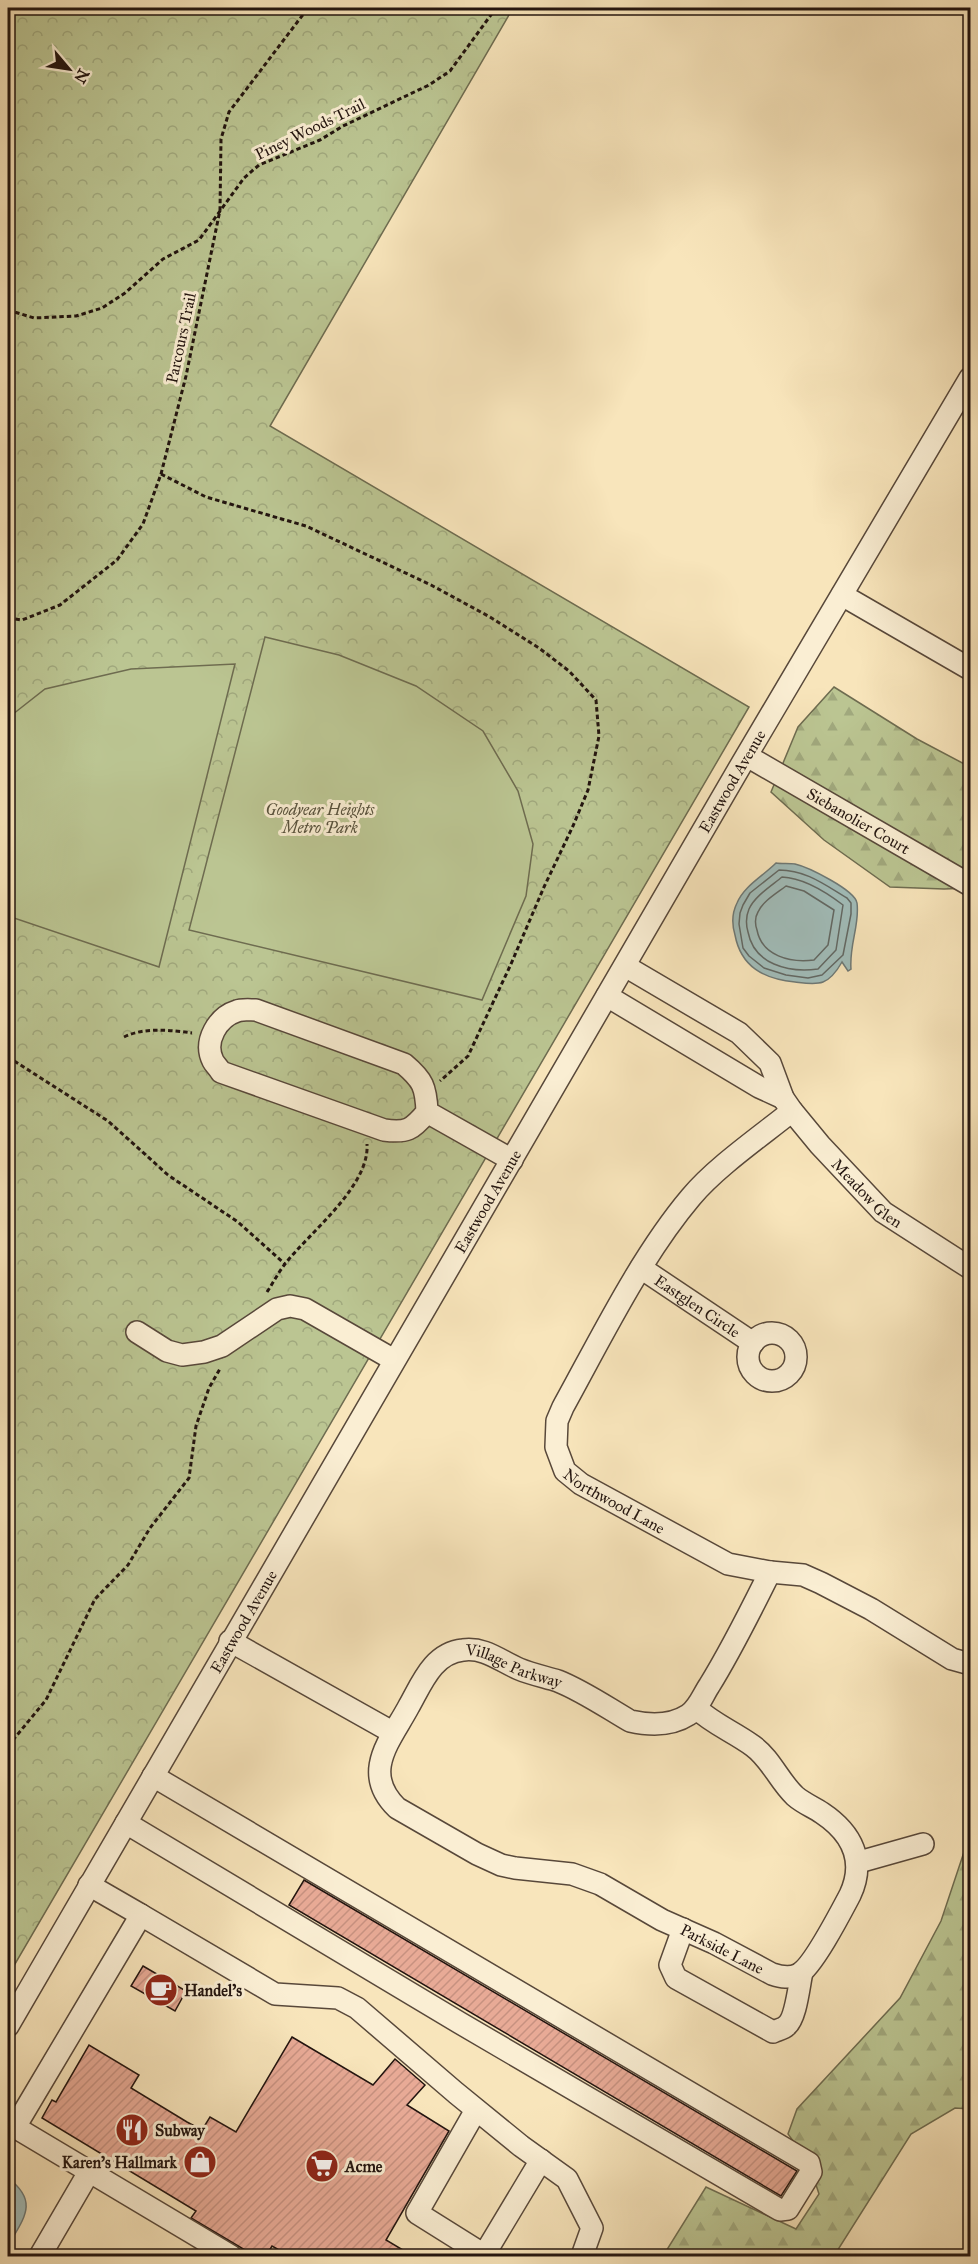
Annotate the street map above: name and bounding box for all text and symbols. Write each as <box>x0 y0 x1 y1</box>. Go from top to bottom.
north arrow <box>39 39 99 99</box>
text: N <box>70 65 93 87</box>
street label: Piney Woods Trail <box>252 94 369 164</box>
street label: Parcours Trail <box>162 290 200 385</box>
street label: Eastwood Avenue <box>694 726 769 836</box>
street label: Siebanolier Court <box>804 783 914 858</box>
park label: Goodyear Heights Metro Park <box>266 800 375 837</box>
street label: Eastwood Avenue <box>450 1146 525 1256</box>
street label: Meadow Glen <box>828 1154 906 1232</box>
street label: Eastglen Circle <box>651 1270 744 1342</box>
street label: Northwood Lane <box>560 1464 669 1538</box>
street label: Eastwood Avenue <box>206 1566 281 1676</box>
street label: Village Parkway <box>464 1640 566 1691</box>
street label: Parkside Lane <box>677 1920 767 1978</box>
cafe icon: Handel's <box>143 1972 179 2008</box>
place label: Handel's <box>184 1981 242 2000</box>
restaurant icon: Subway <box>114 2112 150 2148</box>
place label: Subway <box>155 2121 206 2141</box>
shop icon: Karen's Hallmark <box>182 2144 218 2180</box>
supermarket icon: Acme <box>304 2148 340 2184</box>
place label: Karen's Hallmark <box>62 2153 178 2172</box>
place label: Acme <box>344 2157 383 2176</box>

